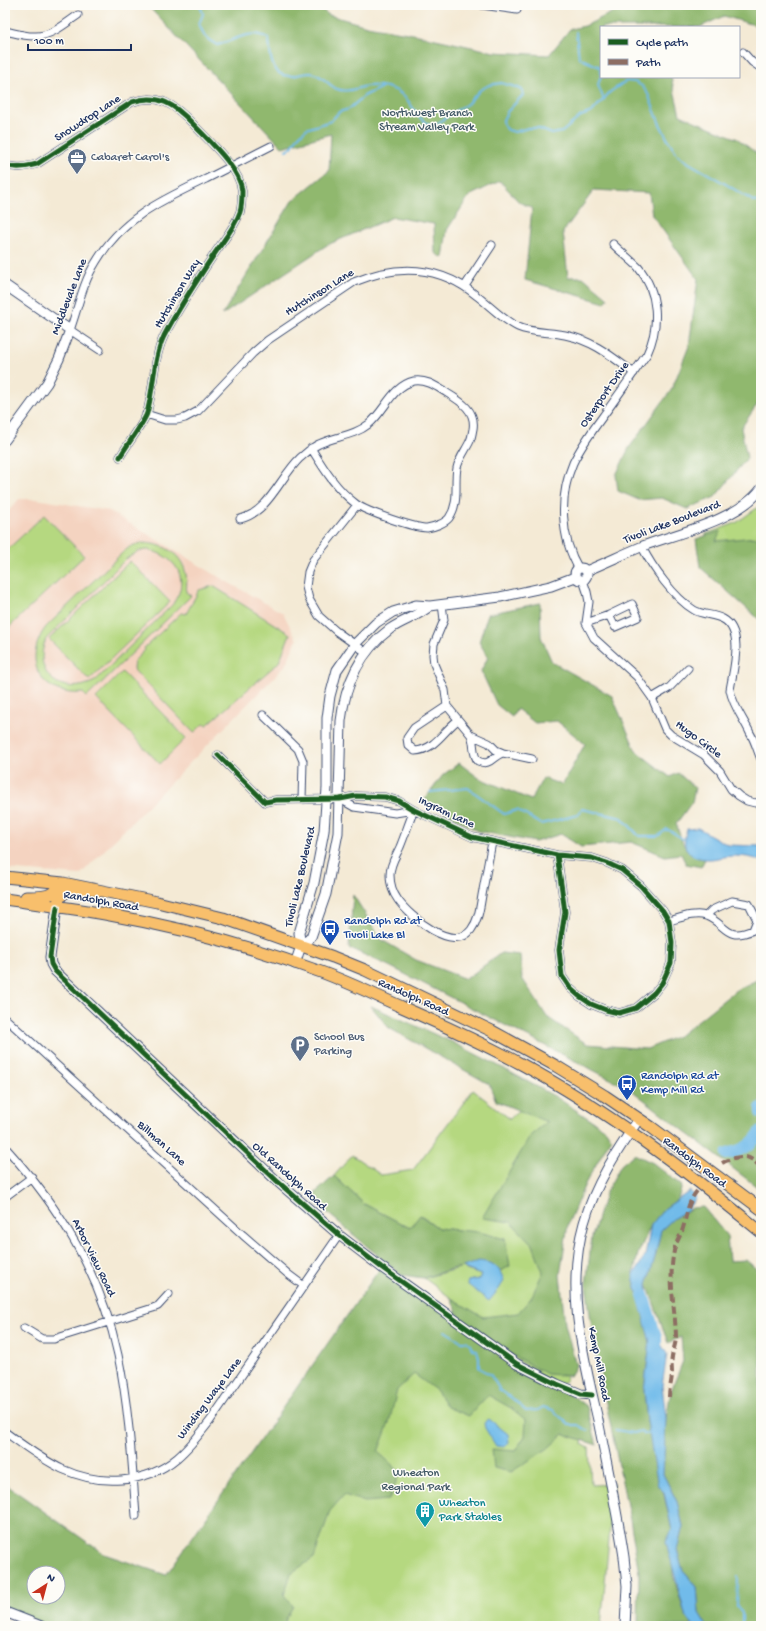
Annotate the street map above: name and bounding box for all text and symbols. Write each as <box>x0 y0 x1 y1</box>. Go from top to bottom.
scale bar <box>28 26 131 52</box>
legend <box>600 26 740 78</box>
text: 100 m <box>33 35 64 49</box>
text: Cycle path <box>636 37 689 51</box>
text: Path <box>635 57 661 71</box>
street label: Snowdrop Lane <box>52 92 124 146</box>
park label: Northwest Branch Stream Valley Park <box>379 107 476 135</box>
office icon: Cabaret Carol's <box>66 147 88 175</box>
place label: Cabaret Carol's <box>91 151 170 165</box>
street label: Middlevale Lane <box>49 256 91 337</box>
street label: Hutchinson Way <box>152 257 204 331</box>
street label: Hutchinson Lane <box>283 266 358 320</box>
street label: Osterport Drive <box>577 359 633 431</box>
street label: Tivoli Lake Boulevard <box>621 498 723 548</box>
street label: Hugo Circle <box>672 718 725 763</box>
street label: Ingram Lane <box>416 794 477 832</box>
street label: Tivoli Lake Boulevard <box>282 825 320 929</box>
street label: Randolph Road <box>62 889 141 916</box>
place label: Randolph Rd at Tivoli Lake Bl <box>343 915 423 943</box>
bus stop icon: Randolph Rd at Tivoli Lake Bl <box>319 918 341 946</box>
street label: Randolph Road <box>375 976 451 1020</box>
place label: School Bus Parking <box>313 1031 365 1059</box>
parking icon: School Bus Parking <box>289 1034 311 1062</box>
place label: Randolph Rd at Kemp Mill Rd <box>641 1070 720 1098</box>
bus stop icon: Randolph Rd at Kemp Mill Rd <box>616 1073 638 1101</box>
street label: Billman Lane <box>133 1118 189 1170</box>
street label: Randolph Road <box>659 1135 729 1192</box>
street label: Old Randolph Road <box>249 1140 330 1215</box>
street label: Arbor View Road <box>68 1217 118 1300</box>
street label: Kemp Mill Road <box>584 1326 612 1403</box>
street label: Winding Waye Lane <box>175 1355 246 1442</box>
park label: Wheaton Regional Park <box>382 1467 452 1495</box>
place label: Wheaton Park Stables <box>438 1497 502 1525</box>
building icon: Wheaton Park Stables <box>414 1500 436 1528</box>
north arrow <box>26 1565 66 1605</box>
text: N <box>44 1572 57 1585</box>

